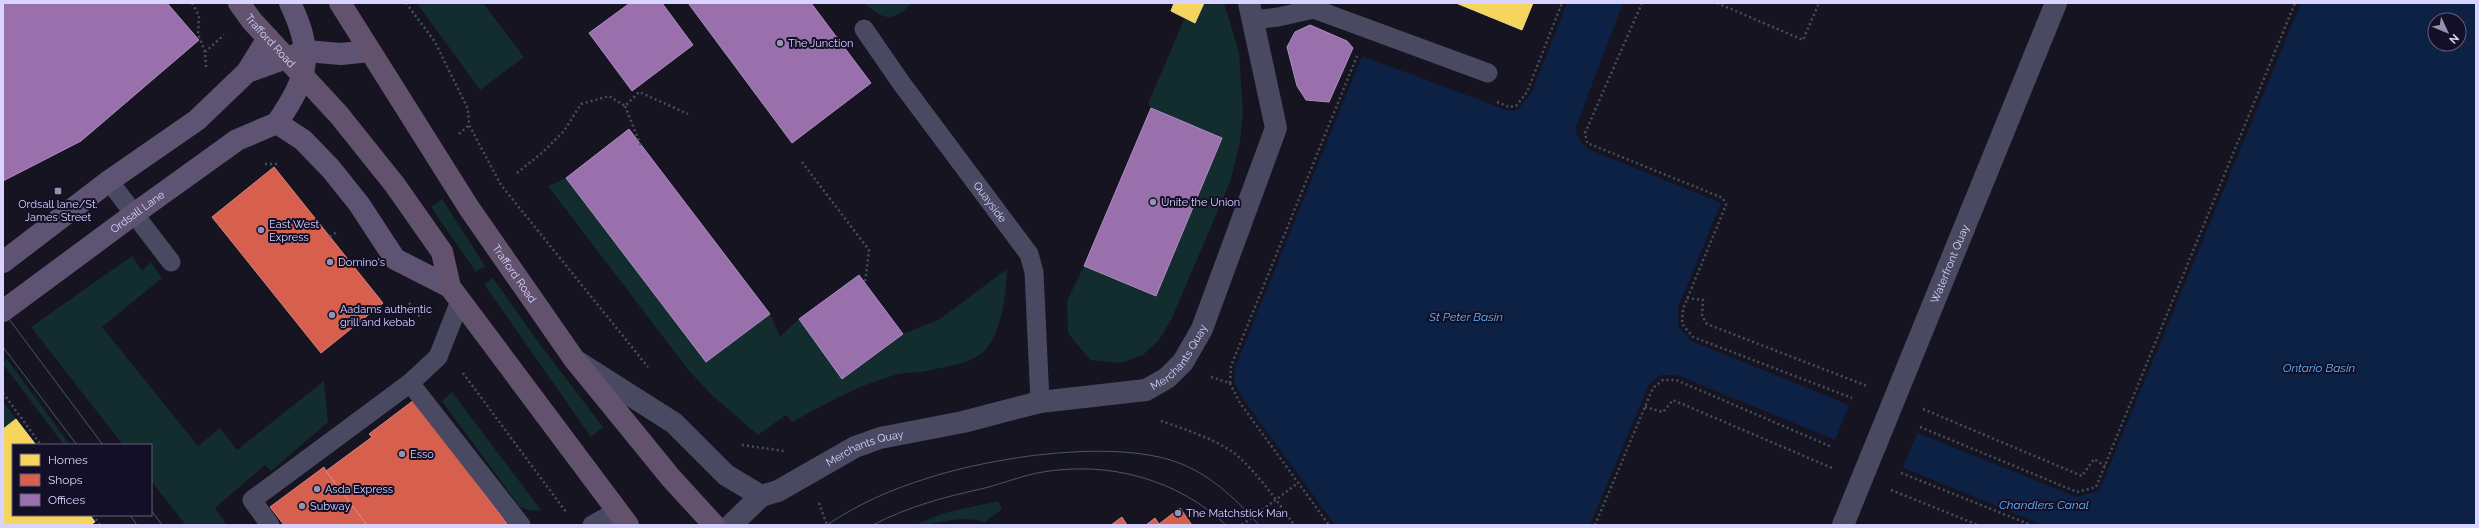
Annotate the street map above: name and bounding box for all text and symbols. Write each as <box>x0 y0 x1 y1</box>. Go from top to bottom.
street label: Trafford Road <box>242 12 298 71</box>
north arrow <box>2427 12 2467 52</box>
text: N <box>2446 31 2461 46</box>
place label: The Junction <box>788 37 853 50</box>
marker: The Junction <box>775 38 785 48</box>
street label: Quayside <box>970 179 1009 226</box>
marker: Ordsall lane/St. James Street <box>53 186 63 196</box>
street label: Ordsall Lane <box>108 188 168 236</box>
place label: Unite the Union <box>1161 196 1240 209</box>
marker: Unite the Union <box>1148 197 1158 207</box>
place label: Ordsall lane/St. James Street <box>18 198 98 224</box>
place label: East West Express <box>269 218 320 244</box>
street label: Waterfront Quay <box>1928 223 1972 306</box>
marker: East West Express <box>256 225 266 235</box>
street label: Trafford Road <box>489 242 539 306</box>
place label: Domino's <box>338 256 385 269</box>
marker: Domino's <box>325 257 335 267</box>
place label: Aadams authentic grill and kebab <box>340 303 432 329</box>
marker: Aadams authentic grill and kebab <box>327 310 337 320</box>
water label: St Peter Basin <box>1428 310 1503 324</box>
street label: Merchants Quay <box>1148 323 1210 393</box>
water label: Ontario Basin <box>2283 361 2356 375</box>
street label: Merchants Quay <box>824 428 905 469</box>
legend <box>12 444 152 516</box>
place label: Esso <box>410 448 434 461</box>
marker: Esso <box>397 449 407 459</box>
text: Homes <box>48 453 88 467</box>
text: Shops <box>48 473 83 487</box>
place label: Asda Express <box>325 483 393 496</box>
marker: Asda Express <box>312 484 322 494</box>
text: Offices <box>48 493 85 507</box>
water label: Chandlers Canal <box>1999 498 2089 512</box>
place label: Subway <box>310 500 350 513</box>
marker: Subway <box>297 501 307 511</box>
place label: The Matchstick Man <box>1186 507 1288 520</box>
marker: The Matchstick Man <box>1173 508 1183 518</box>

